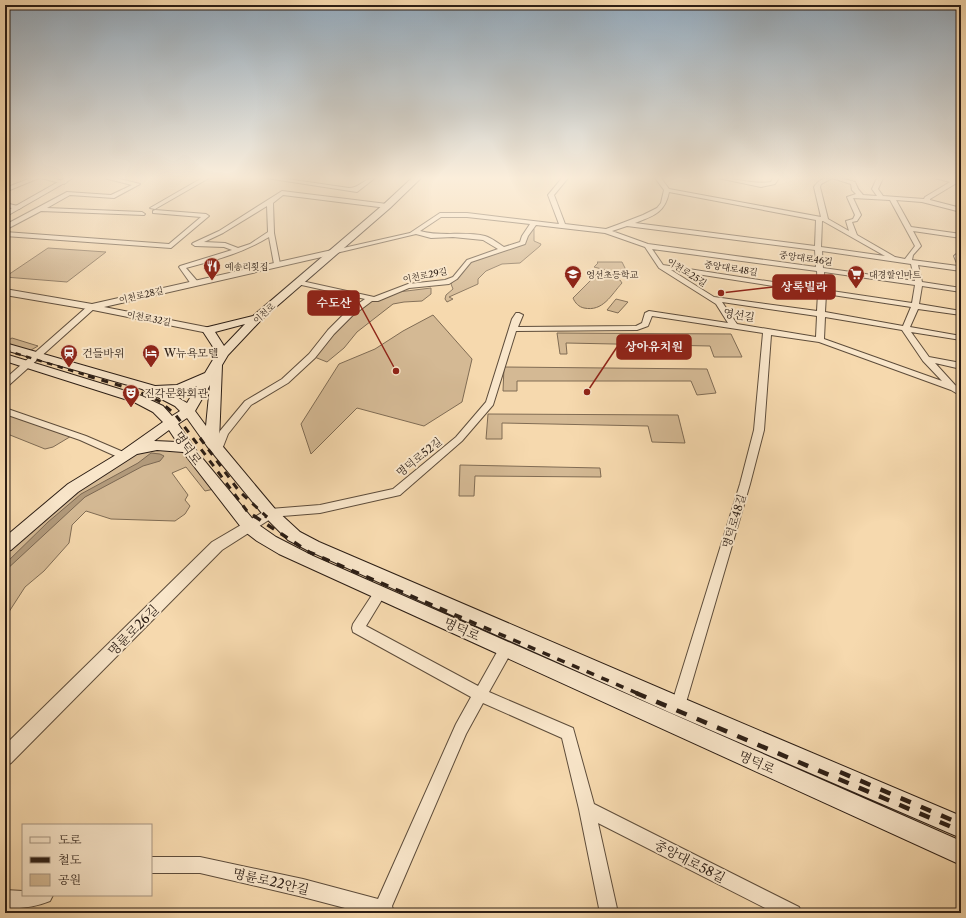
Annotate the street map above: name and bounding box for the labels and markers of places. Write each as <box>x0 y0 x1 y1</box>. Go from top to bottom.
restaurant icon: 예송리횟집 <box>202 256 222 281</box>
place label: 예송리횟집 <box>225 261 268 272</box>
school or university icon: 영선초등학교 <box>563 264 583 289</box>
supermarket icon: 대경할인마트 <box>846 264 866 289</box>
place label: 영선초등학교 <box>586 269 638 280</box>
place label: 대경할인마트 <box>869 269 921 280</box>
callout: 상록빌라 <box>773 275 835 299</box>
callout: 수도산 <box>308 291 359 315</box>
callout: 상아유치원 <box>617 335 691 359</box>
station icon: 건들바위 <box>59 343 79 368</box>
hotel icon: W뉴욕모텔 <box>141 343 161 368</box>
place label: 건들바위 <box>82 346 125 360</box>
place label: W뉴욕모텔 <box>163 346 219 360</box>
theatre icon: 진각문화회관 <box>121 383 141 408</box>
place label: 진각문화회관 <box>144 386 208 400</box>

